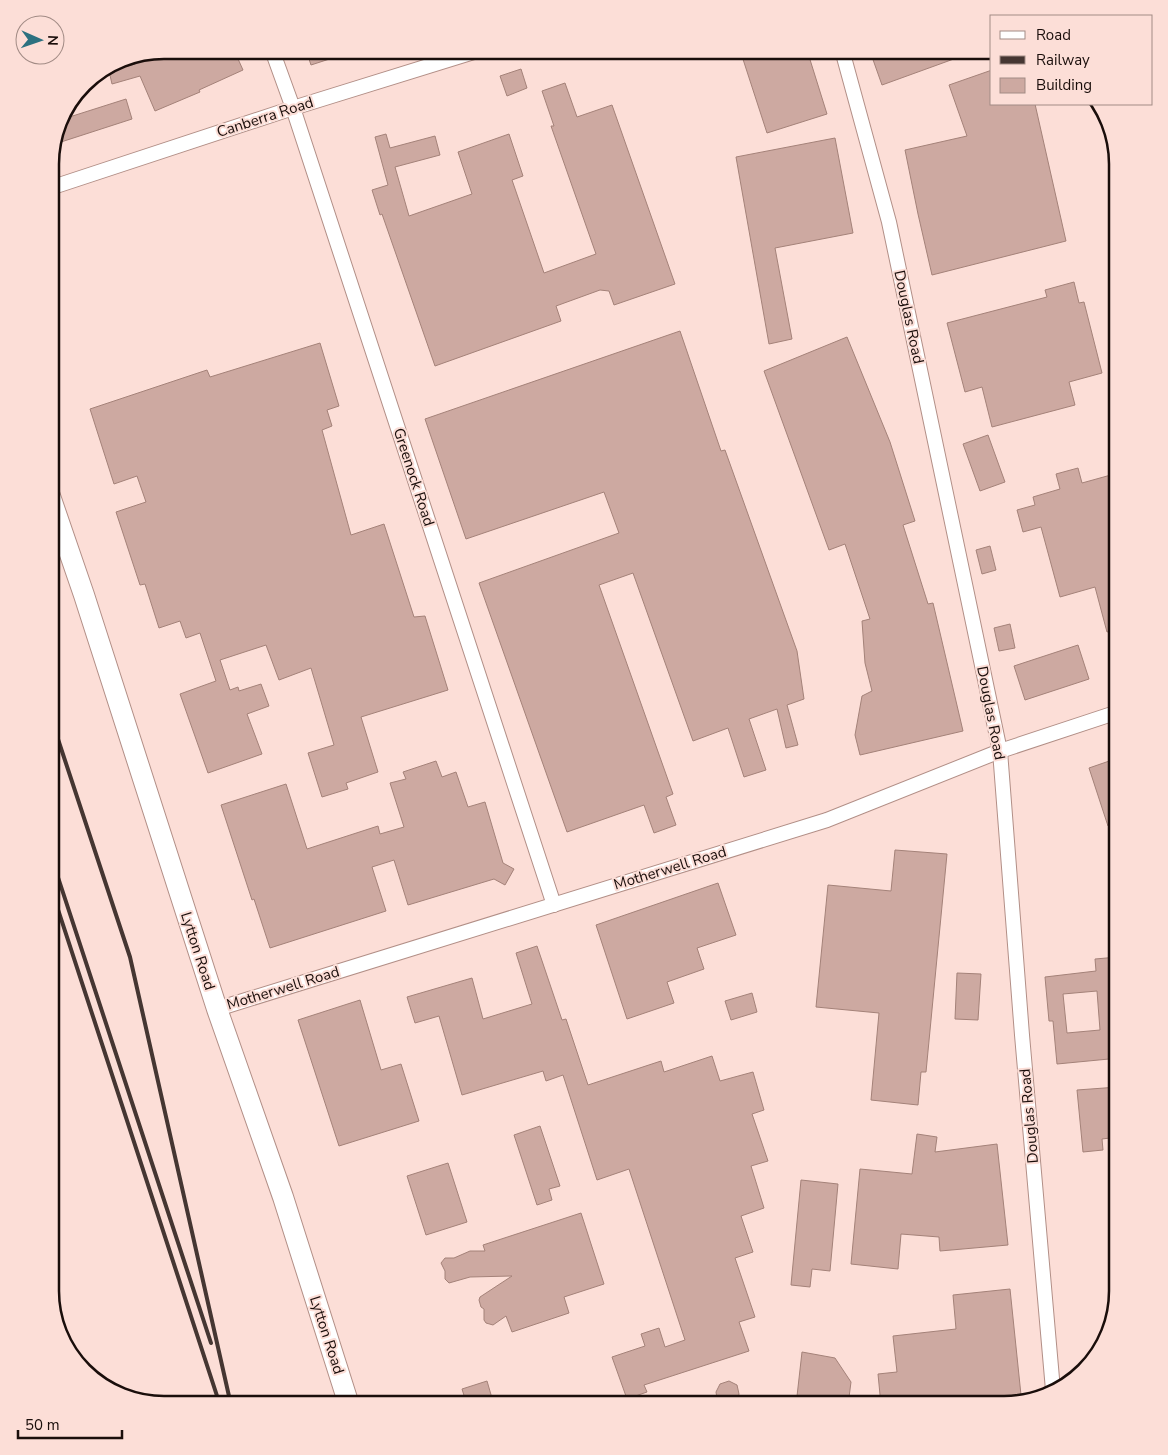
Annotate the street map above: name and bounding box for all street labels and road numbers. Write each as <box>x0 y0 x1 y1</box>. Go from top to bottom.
street label: Canberra Road <box>214 92 316 142</box>
street label: Douglas Road <box>889 268 929 366</box>
street label: Greenock Road <box>389 425 439 529</box>
street label: Douglas Road <box>972 664 1010 762</box>
street label: Motherwell Road <box>611 841 729 895</box>
street label: Lytton Road <box>176 909 220 993</box>
street label: Motherwell Road <box>224 961 342 1015</box>
street label: Douglas Road <box>1015 1068 1043 1164</box>
street label: Lytton Road <box>305 1293 349 1377</box>

